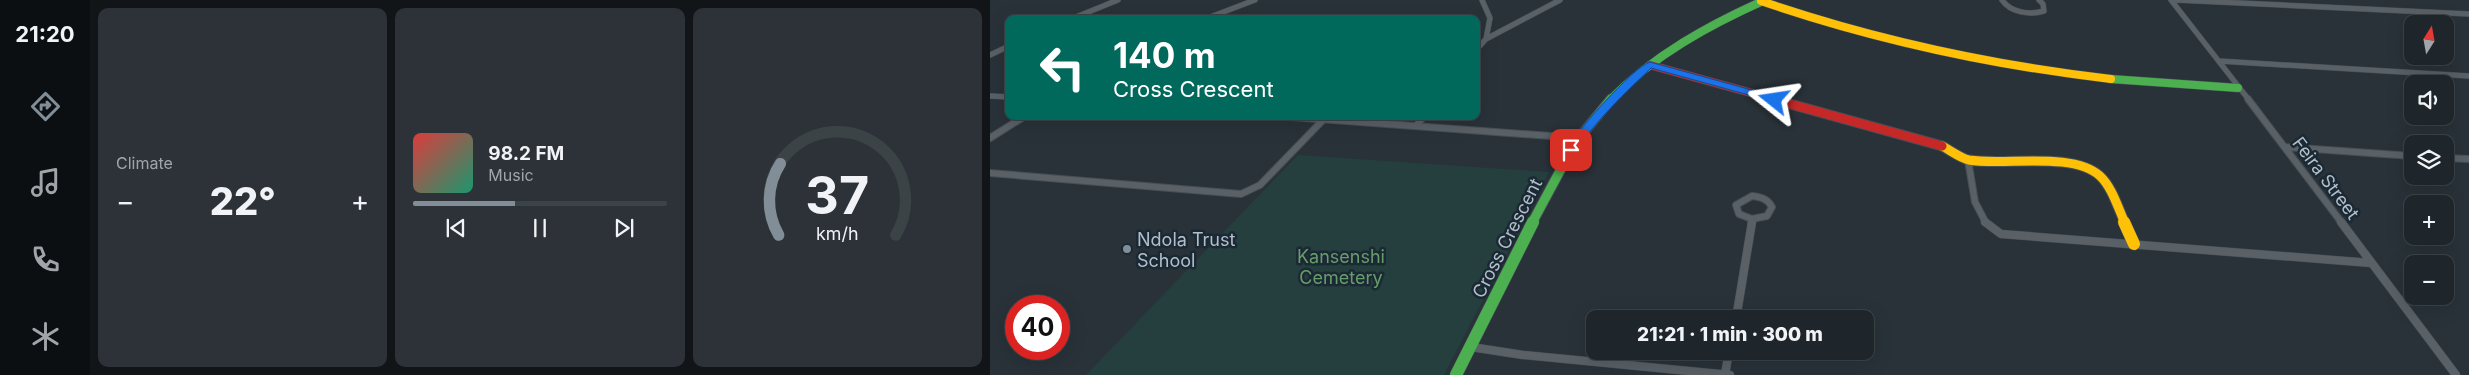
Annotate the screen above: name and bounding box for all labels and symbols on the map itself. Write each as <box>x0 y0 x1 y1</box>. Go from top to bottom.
north arrow <box>2404 15 2454 65</box>
position arrow <box>1747 73 1799 125</box>
pin <box>1550 129 1592 171</box>
street label: Feira Street <box>2288 133 2364 223</box>
street label: Cross Crescent <box>1468 175 1546 301</box>
place label: Ndola Trust School <box>1137 229 1235 271</box>
marker: Ndola Trust School <box>1121 243 1133 255</box>
park label: Kansenshi Cemetery <box>1297 246 1385 288</box>
speed limit sign: 40 <box>1005 295 1070 360</box>

